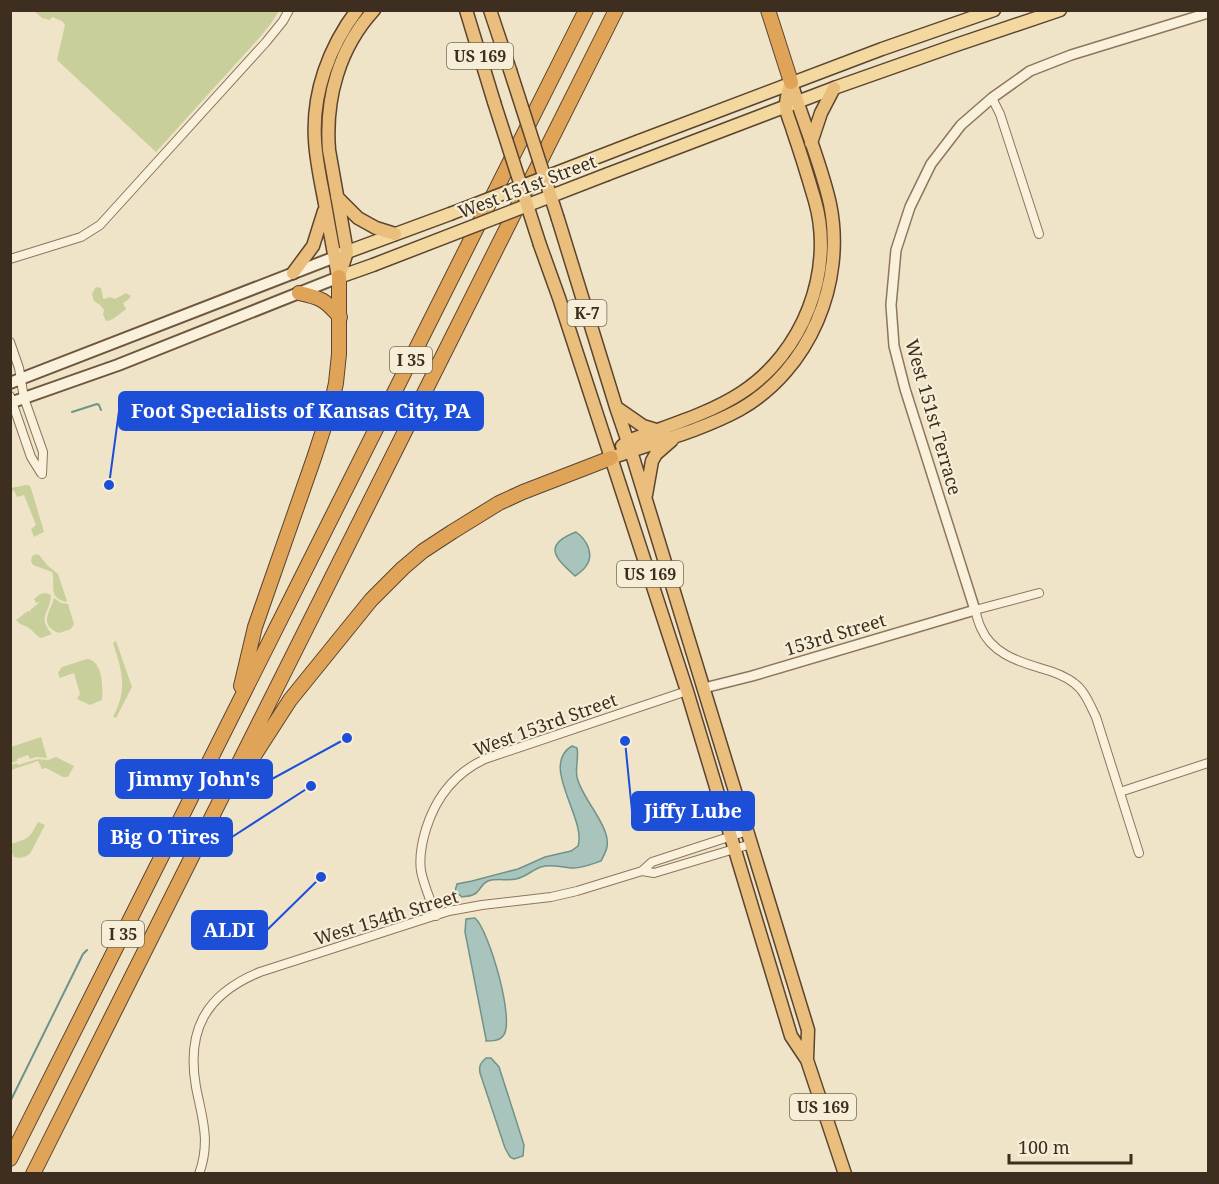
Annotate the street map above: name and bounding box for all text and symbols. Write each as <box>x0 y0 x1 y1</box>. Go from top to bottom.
road number: US 169 <box>447 43 513 69</box>
street label: West 151st Street <box>455 149 599 223</box>
road number: K-7 <box>568 300 606 326</box>
street label: West 151st Terrace <box>900 336 968 498</box>
road number: I 35 <box>390 347 432 373</box>
callout: Foot Specialists of Kansas City, PA <box>119 392 483 430</box>
text: Foot Specialists of Kansas City, PA <box>131 397 472 424</box>
road number: US 169 <box>617 561 683 587</box>
street label: 153rd Street <box>781 607 889 661</box>
street label: West 153rd Street <box>470 687 620 761</box>
callout: Jimmy John's <box>116 760 272 798</box>
text: Jimmy John's <box>127 765 260 792</box>
callout: Jiffy Lube <box>632 792 754 830</box>
text: Jiffy Lube <box>643 797 742 824</box>
callout: Big O Tires <box>99 818 232 856</box>
text: Big O Tires <box>110 823 220 850</box>
street label: West 154th Street <box>311 884 461 950</box>
callout: ALDI <box>192 911 267 949</box>
text: ALDI <box>203 916 255 943</box>
road number: I 35 <box>102 921 144 947</box>
road number: US 169 <box>790 1094 856 1120</box>
scale bar <box>1009 1127 1130 1165</box>
text: 100 m <box>1018 1135 1070 1159</box>

